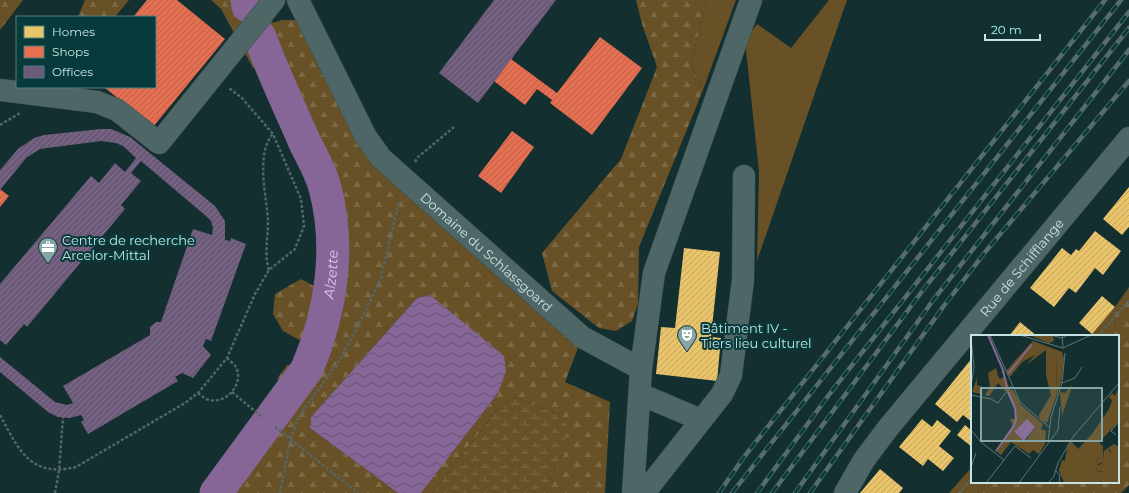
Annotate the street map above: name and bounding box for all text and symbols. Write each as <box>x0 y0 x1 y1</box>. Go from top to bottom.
legend <box>16 16 156 88</box>
scale bar <box>985 16 1040 42</box>
text: 20 m <box>991 22 1022 37</box>
text: Homes <box>52 24 95 39</box>
text: Shops <box>52 44 89 59</box>
text: Offices <box>52 64 93 79</box>
street label: Domaine du Schlassgoard <box>417 189 556 315</box>
street label: Rue de Schifflange <box>976 215 1067 320</box>
place label: Centre de recherche Arcelor-Mittal <box>62 232 195 263</box>
office icon: Centre de recherche Arcelor-Mittal <box>37 236 59 264</box>
water label: Alzette <box>319 250 342 301</box>
place label: Bâtiment IV - Tiers lieu culturel <box>701 320 812 351</box>
theatre icon: Bâtiment IV - Tiers lieu culturel <box>676 324 698 352</box>
inset map <box>971 335 1119 483</box>

